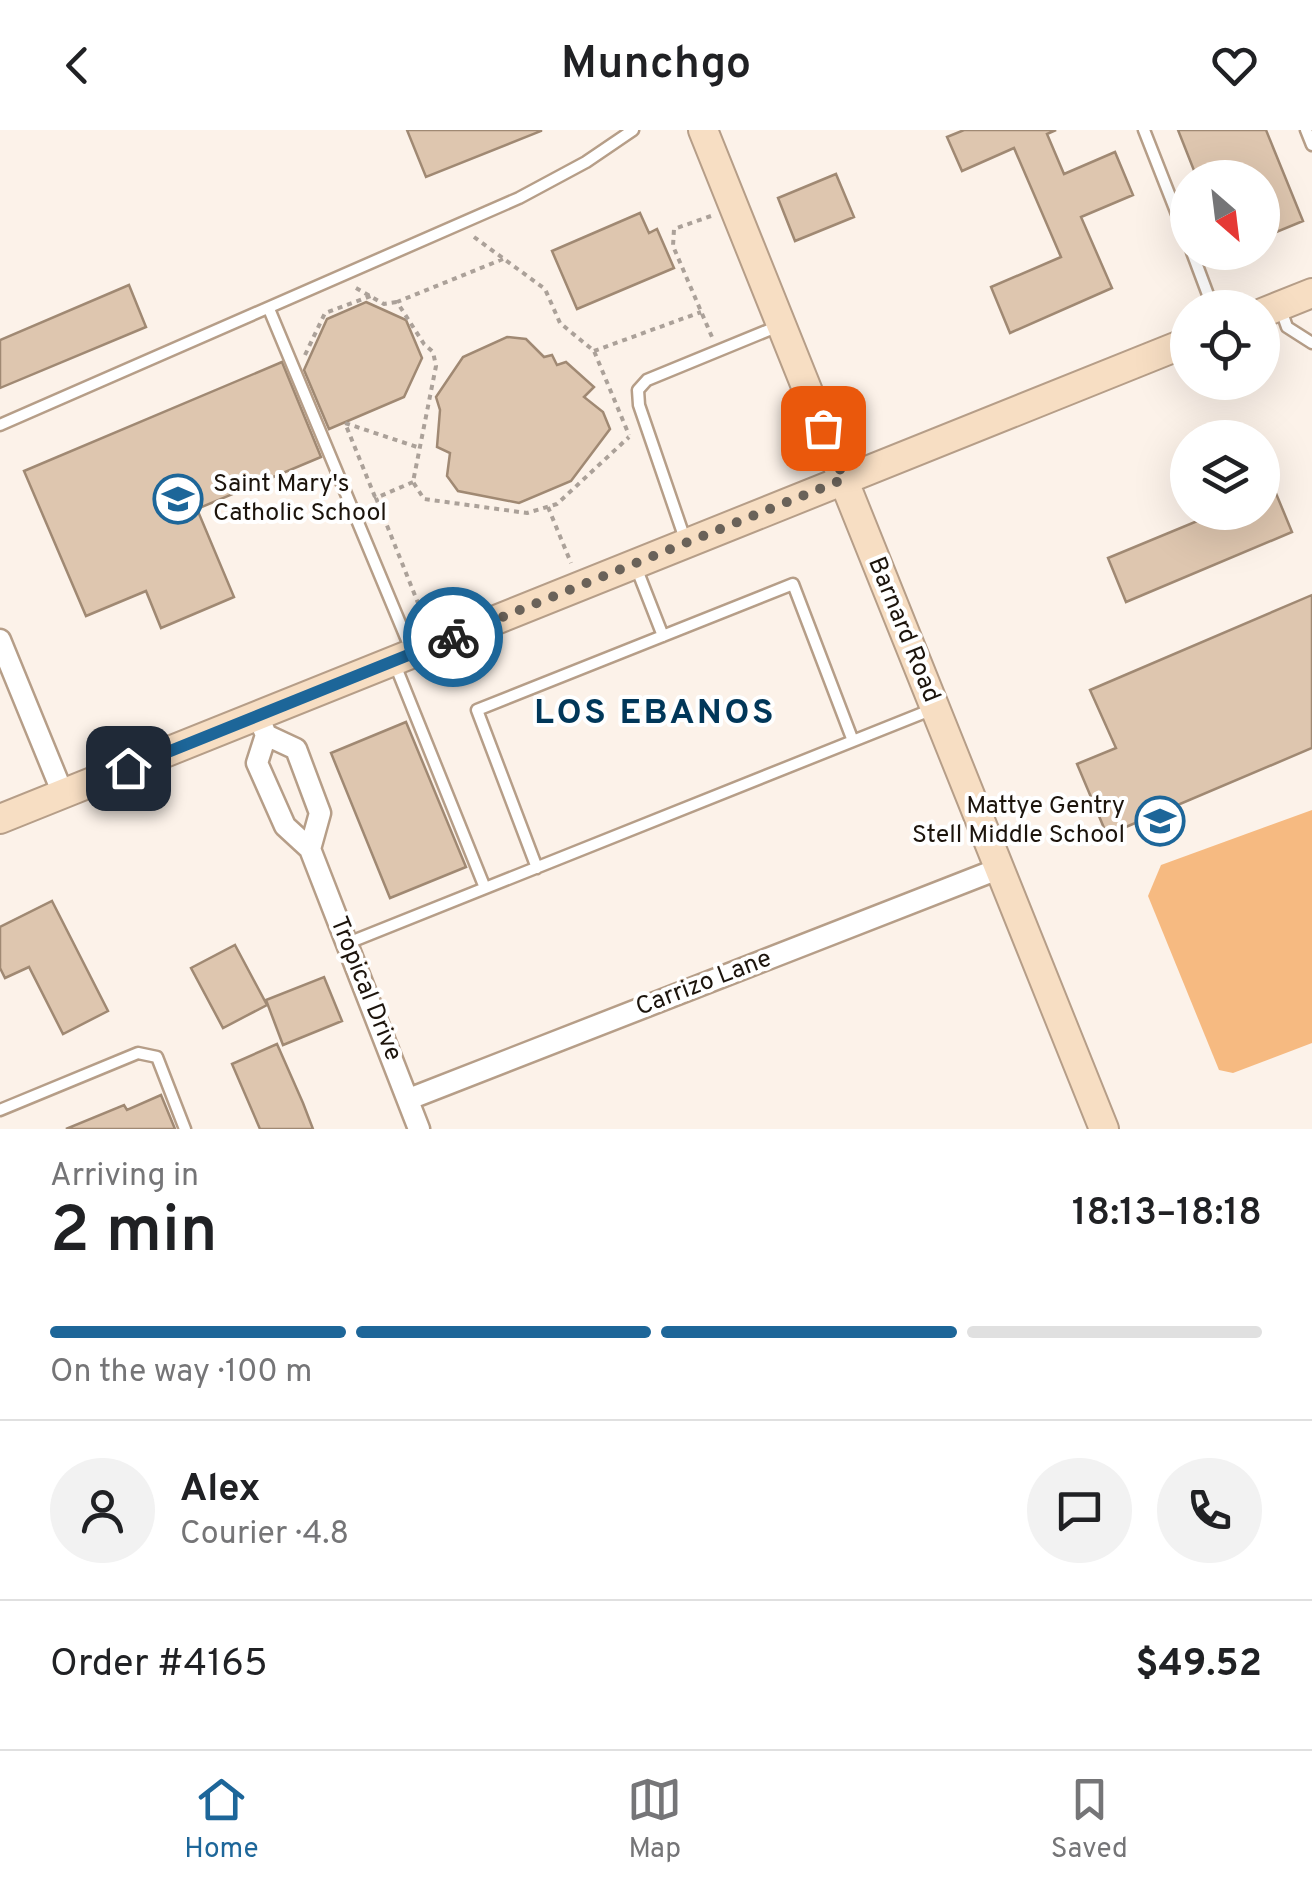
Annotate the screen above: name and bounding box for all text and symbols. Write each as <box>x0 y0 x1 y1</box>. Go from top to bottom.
text: Munchgo <box>561 37 751 94</box>
icon: back <box>50 38 105 93</box>
icon: heart <box>1207 38 1262 93</box>
north arrow <box>1170 160 1280 270</box>
map controls <box>1170 160 1280 530</box>
button: locate <box>1170 290 1280 400</box>
pin <box>781 386 866 471</box>
icon: bag <box>796 401 851 456</box>
button: layers <box>1170 420 1280 530</box>
place label: Saint Mary's Catholic School <box>213 469 387 530</box>
school or university icon: Saint Mary's Catholic School <box>152 473 204 525</box>
street label: Barnard Road <box>859 552 947 708</box>
courier <box>403 587 503 687</box>
icon: bike <box>426 610 481 665</box>
district label: LOS EBANOS <box>534 692 776 736</box>
pin <box>86 726 171 811</box>
icon: home <box>101 741 156 796</box>
place label: Mattye Gentry Stell Middle School <box>912 791 1125 852</box>
school or university icon: Mattye Gentry Stell Middle School <box>1134 795 1186 847</box>
street label: Tropical Drive <box>322 912 408 1066</box>
street label: Carrizo Lane <box>632 943 776 1025</box>
text: Arriving in <box>50 1157 199 1197</box>
text: 18:13–18:18 <box>1072 1190 1262 1239</box>
text: 2 min <box>50 1193 218 1275</box>
text: On the way · 100 m <box>50 1353 312 1393</box>
button: person <box>50 1458 155 1563</box>
button: chat <box>1027 1458 1132 1563</box>
button: phone <box>1157 1458 1262 1563</box>
text: Alex <box>180 1466 260 1515</box>
text: Courier · 4.8 <box>180 1515 349 1555</box>
text: Order #4165 <box>50 1641 268 1690</box>
text: $49.52 <box>1136 1641 1262 1690</box>
tab: Home <box>184 1772 259 1868</box>
tab: Map <box>627 1772 682 1868</box>
tab: Saved <box>1051 1772 1128 1868</box>

